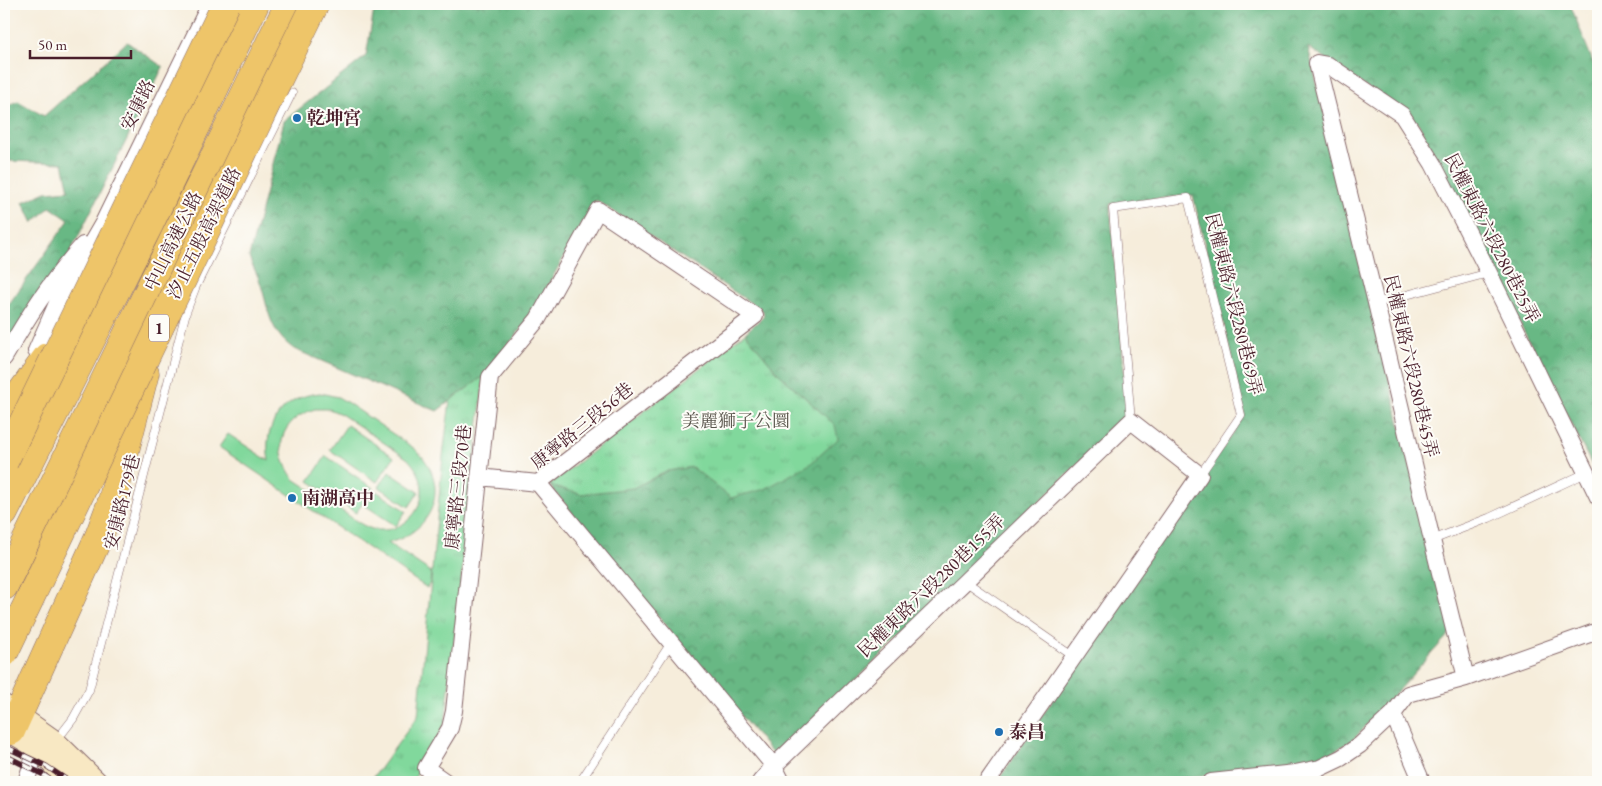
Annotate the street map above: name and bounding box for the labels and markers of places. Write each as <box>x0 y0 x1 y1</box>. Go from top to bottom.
place label: 乾坤宮 <box>307 106 361 129</box>
marker: 乾坤宮 <box>291 112 303 124</box>
place label: 南湖高中 <box>302 486 374 509</box>
marker: 南湖高中 <box>286 492 298 504</box>
place label: 泰昌 <box>1009 720 1045 743</box>
marker: 泰昌 <box>993 726 1005 738</box>

